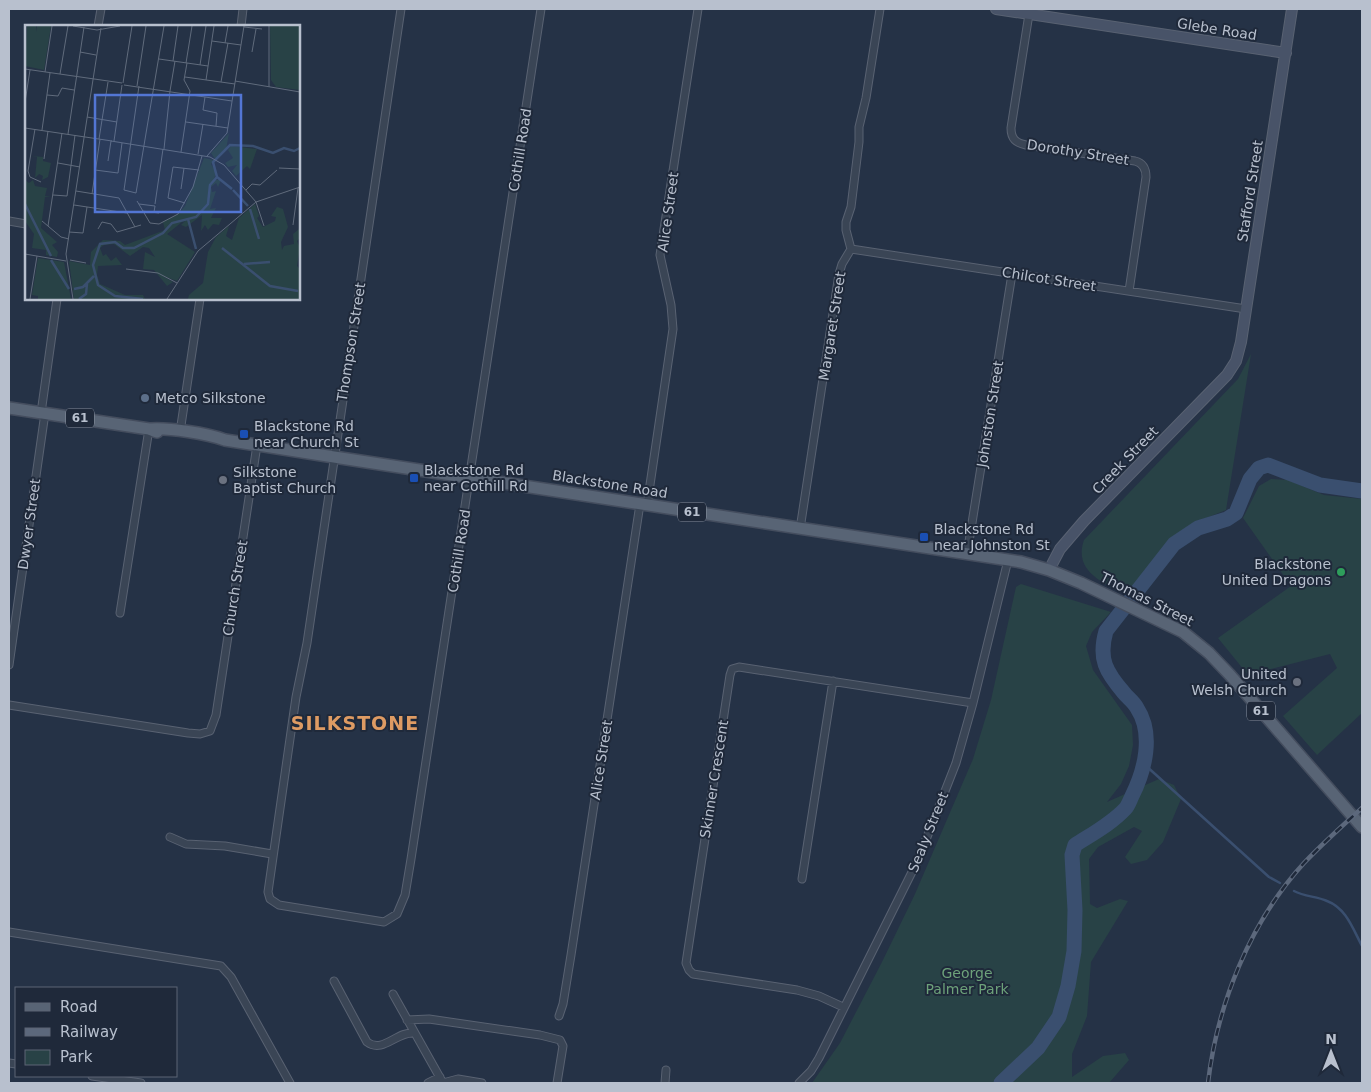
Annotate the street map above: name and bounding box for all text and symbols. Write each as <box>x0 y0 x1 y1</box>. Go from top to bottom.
street label: Glebe Road <box>1176 15 1258 43</box>
inset map <box>25 25 300 300</box>
street label: Cothill Road <box>506 107 534 193</box>
street label: Dorothy Street <box>1026 136 1131 168</box>
street label: Stafford Street <box>1234 139 1266 243</box>
street label: Alice Street <box>654 170 682 253</box>
street label: Chilcot Street <box>1001 264 1098 294</box>
street label: Margaret Street <box>815 270 849 382</box>
street label: Thompson Street <box>334 281 368 404</box>
street label: Johnston Street <box>974 359 1006 469</box>
place label: Metco Silkstone <box>155 390 266 406</box>
marker: Metco Silkstone <box>139 392 151 404</box>
road number: 61 <box>66 408 94 428</box>
place label: Blackstone Rd near Church St <box>254 418 359 450</box>
street label: Creek Street <box>1089 423 1162 497</box>
marker: Blackstone Rd near Church St <box>238 428 250 440</box>
place label: Blackstone Rd near Cothill Rd <box>424 462 528 494</box>
place label: Silkstone Baptist Church <box>233 464 336 496</box>
street label: Blackstone Road <box>551 467 669 501</box>
marker: Blackstone Rd near Cothill Rd <box>408 472 420 484</box>
marker: Silkstone Baptist Church <box>217 474 229 486</box>
street label: Dwyer Street <box>15 477 43 571</box>
road number: 61 <box>678 502 706 522</box>
street label: Cothill Road <box>445 508 473 594</box>
place label: Blackstone Rd near Johnston St <box>934 521 1050 553</box>
marker: Blackstone Rd near Johnston St <box>918 531 930 543</box>
street label: Church Street <box>220 539 251 637</box>
place label: Blackstone United Dragons <box>1222 556 1331 588</box>
marker: Blackstone United Dragons <box>1335 566 1347 578</box>
street label: Thomas Street <box>1097 568 1197 630</box>
place label: United Welsh Church <box>1191 666 1287 698</box>
marker: United Welsh Church <box>1291 676 1303 688</box>
road number: 61 <box>1247 701 1275 720</box>
district label: SILKSTONE <box>291 712 419 734</box>
street label: Alice Street <box>587 718 615 801</box>
street label: Skinner Crescent <box>697 718 731 839</box>
street label: Sealy Street <box>905 789 952 875</box>
park label: George Palmer Park <box>926 965 1009 997</box>
legend <box>15 987 178 1077</box>
text: Road <box>60 998 98 1016</box>
text: Railway <box>60 1023 118 1041</box>
north arrow <box>1306 1027 1356 1077</box>
text: N <box>1325 1031 1337 1047</box>
text: Park <box>60 1048 93 1066</box>

